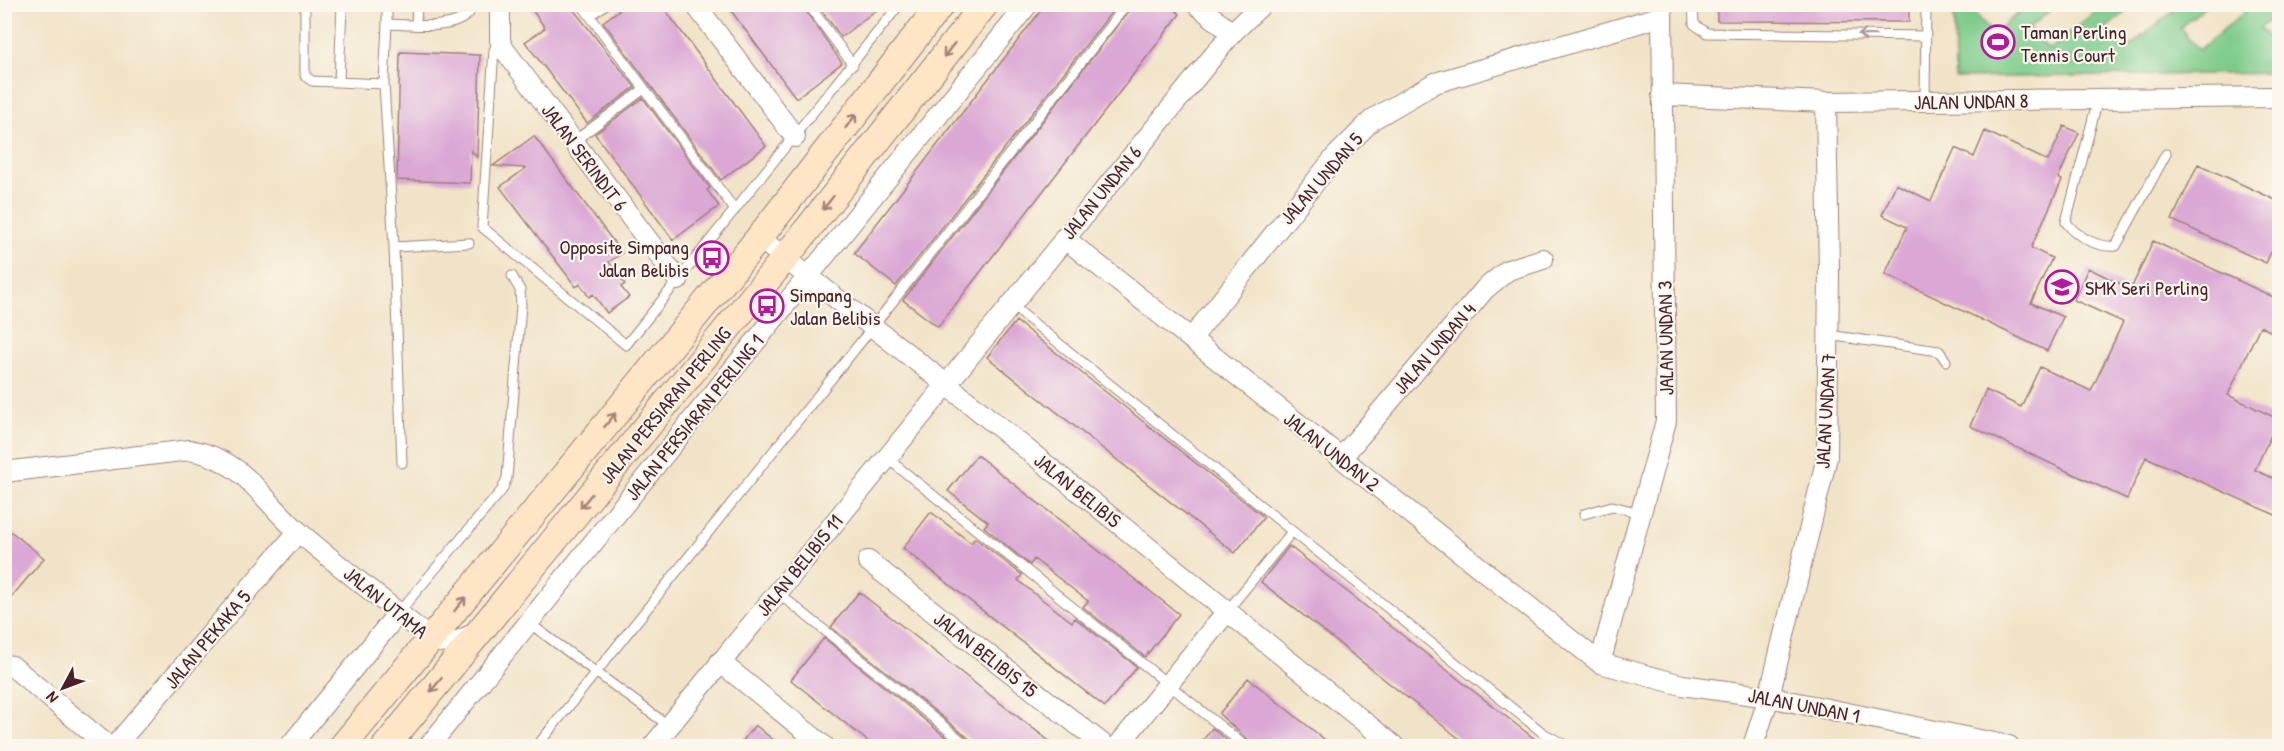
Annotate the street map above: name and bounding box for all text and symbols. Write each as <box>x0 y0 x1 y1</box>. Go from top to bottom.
place label: Taman Perling Tennis Court <box>2021 18 2126 68</box>
sports icon: Taman Perling Tennis Court <box>1980 24 2016 60</box>
one-way arrow <box>1858 29 1878 41</box>
one-way arrow <box>942 42 955 58</box>
street label: JALAN UNDAN 8 <box>1914 87 2028 115</box>
street label: JALAN SERINDIT 6 <box>536 98 634 216</box>
one-way arrow <box>844 113 857 129</box>
street label: JALAN UNDAN 5 <box>1273 126 1369 230</box>
street label: JALAN UNDAN 6 <box>1055 139 1147 245</box>
one-way arrow <box>821 195 834 211</box>
place label: Opposite Simpang Jalan Belibis <box>559 233 689 283</box>
bus stop icon: Opposite Simpang Jalan Belibis <box>694 240 730 276</box>
school or university icon: SMK Seri Perling <box>2044 269 2080 305</box>
place label: SMK Seri Perling <box>2085 274 2208 301</box>
street label: JALAN UNDAN 3 <box>1651 280 1679 396</box>
place label: Simpang Jalan Belibis <box>790 281 881 331</box>
bus stop icon: Simpang Jalan Belibis <box>749 288 785 324</box>
street label: JALAN UNDAN 4 <box>1387 296 1481 400</box>
street label: JALAN PERSIARAN PERLING <box>593 321 737 489</box>
street label: JALAN PERSIARAN PERLING 1 <box>618 328 770 506</box>
street label: JALAN UNDAN 7 <box>1808 352 1842 469</box>
street label: JALAN UNDAN 2 <box>1278 405 1386 497</box>
one-way arrow <box>604 412 617 428</box>
street label: JALAN BELIBIS <box>1029 447 1127 533</box>
one-way arrow <box>579 493 592 509</box>
street label: JALAN BELIBIS 11 <box>750 508 848 622</box>
street label: JALAN UTAMA <box>338 560 434 645</box>
street label: JALAN PEKAKA 5 <box>158 583 257 694</box>
one-way arrow <box>454 596 467 612</box>
street label: JALAN BELIBIS 15 <box>928 605 1044 703</box>
north arrow <box>33 658 93 718</box>
one-way arrow <box>429 677 442 693</box>
street label: JALAN UNDAN 1 <box>1746 681 1862 729</box>
text: N <box>40 687 63 708</box>

